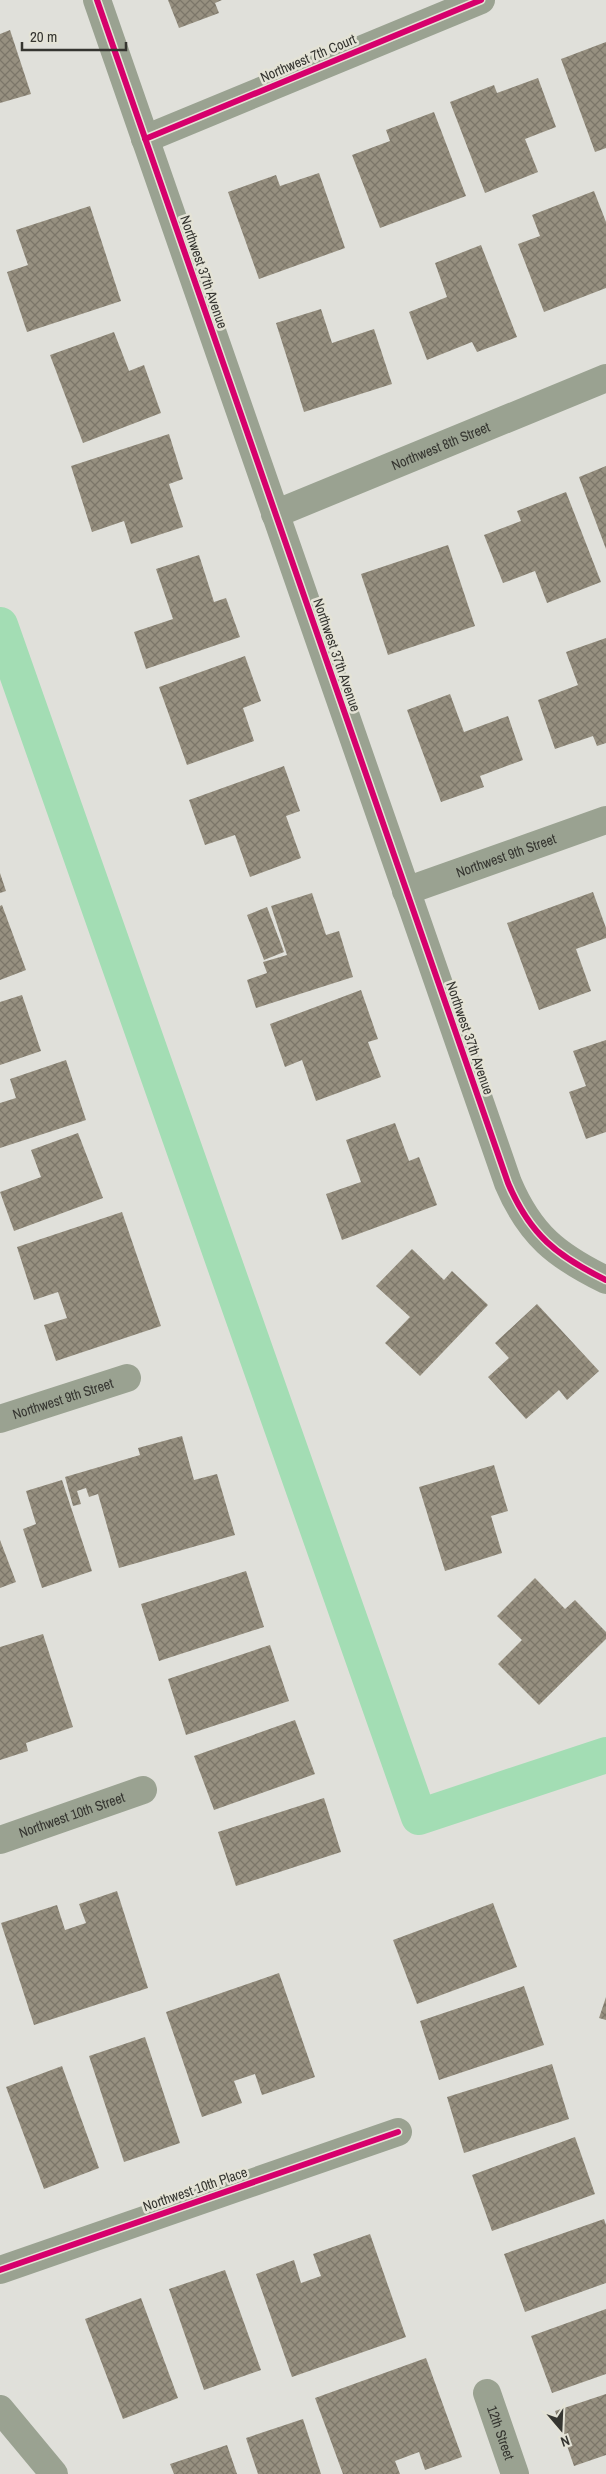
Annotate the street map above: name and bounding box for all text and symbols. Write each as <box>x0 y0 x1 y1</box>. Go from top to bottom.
scale bar <box>22 20 126 52</box>
text: 20 m <box>30 26 57 47</box>
street label: Northwest 7th Court <box>257 30 359 86</box>
street label: Northwest 37th Avenue <box>176 213 232 331</box>
street label: Northwest 8th Street <box>389 418 492 474</box>
street label: Northwest 37th Avenue <box>309 596 365 714</box>
street label: Northwest 9th Street <box>453 830 558 882</box>
street label: Northwest 37th Avenue <box>442 979 498 1097</box>
street label: Northwest 9th Street <box>10 1374 115 1423</box>
street label: Northwest 10th Street <box>16 1788 127 1842</box>
street label: Northwest 10th Place <box>140 2163 250 2215</box>
street label: 12th Street <box>483 2403 518 2462</box>
north arrow <box>536 2404 586 2454</box>
text: N <box>558 2431 572 2451</box>

